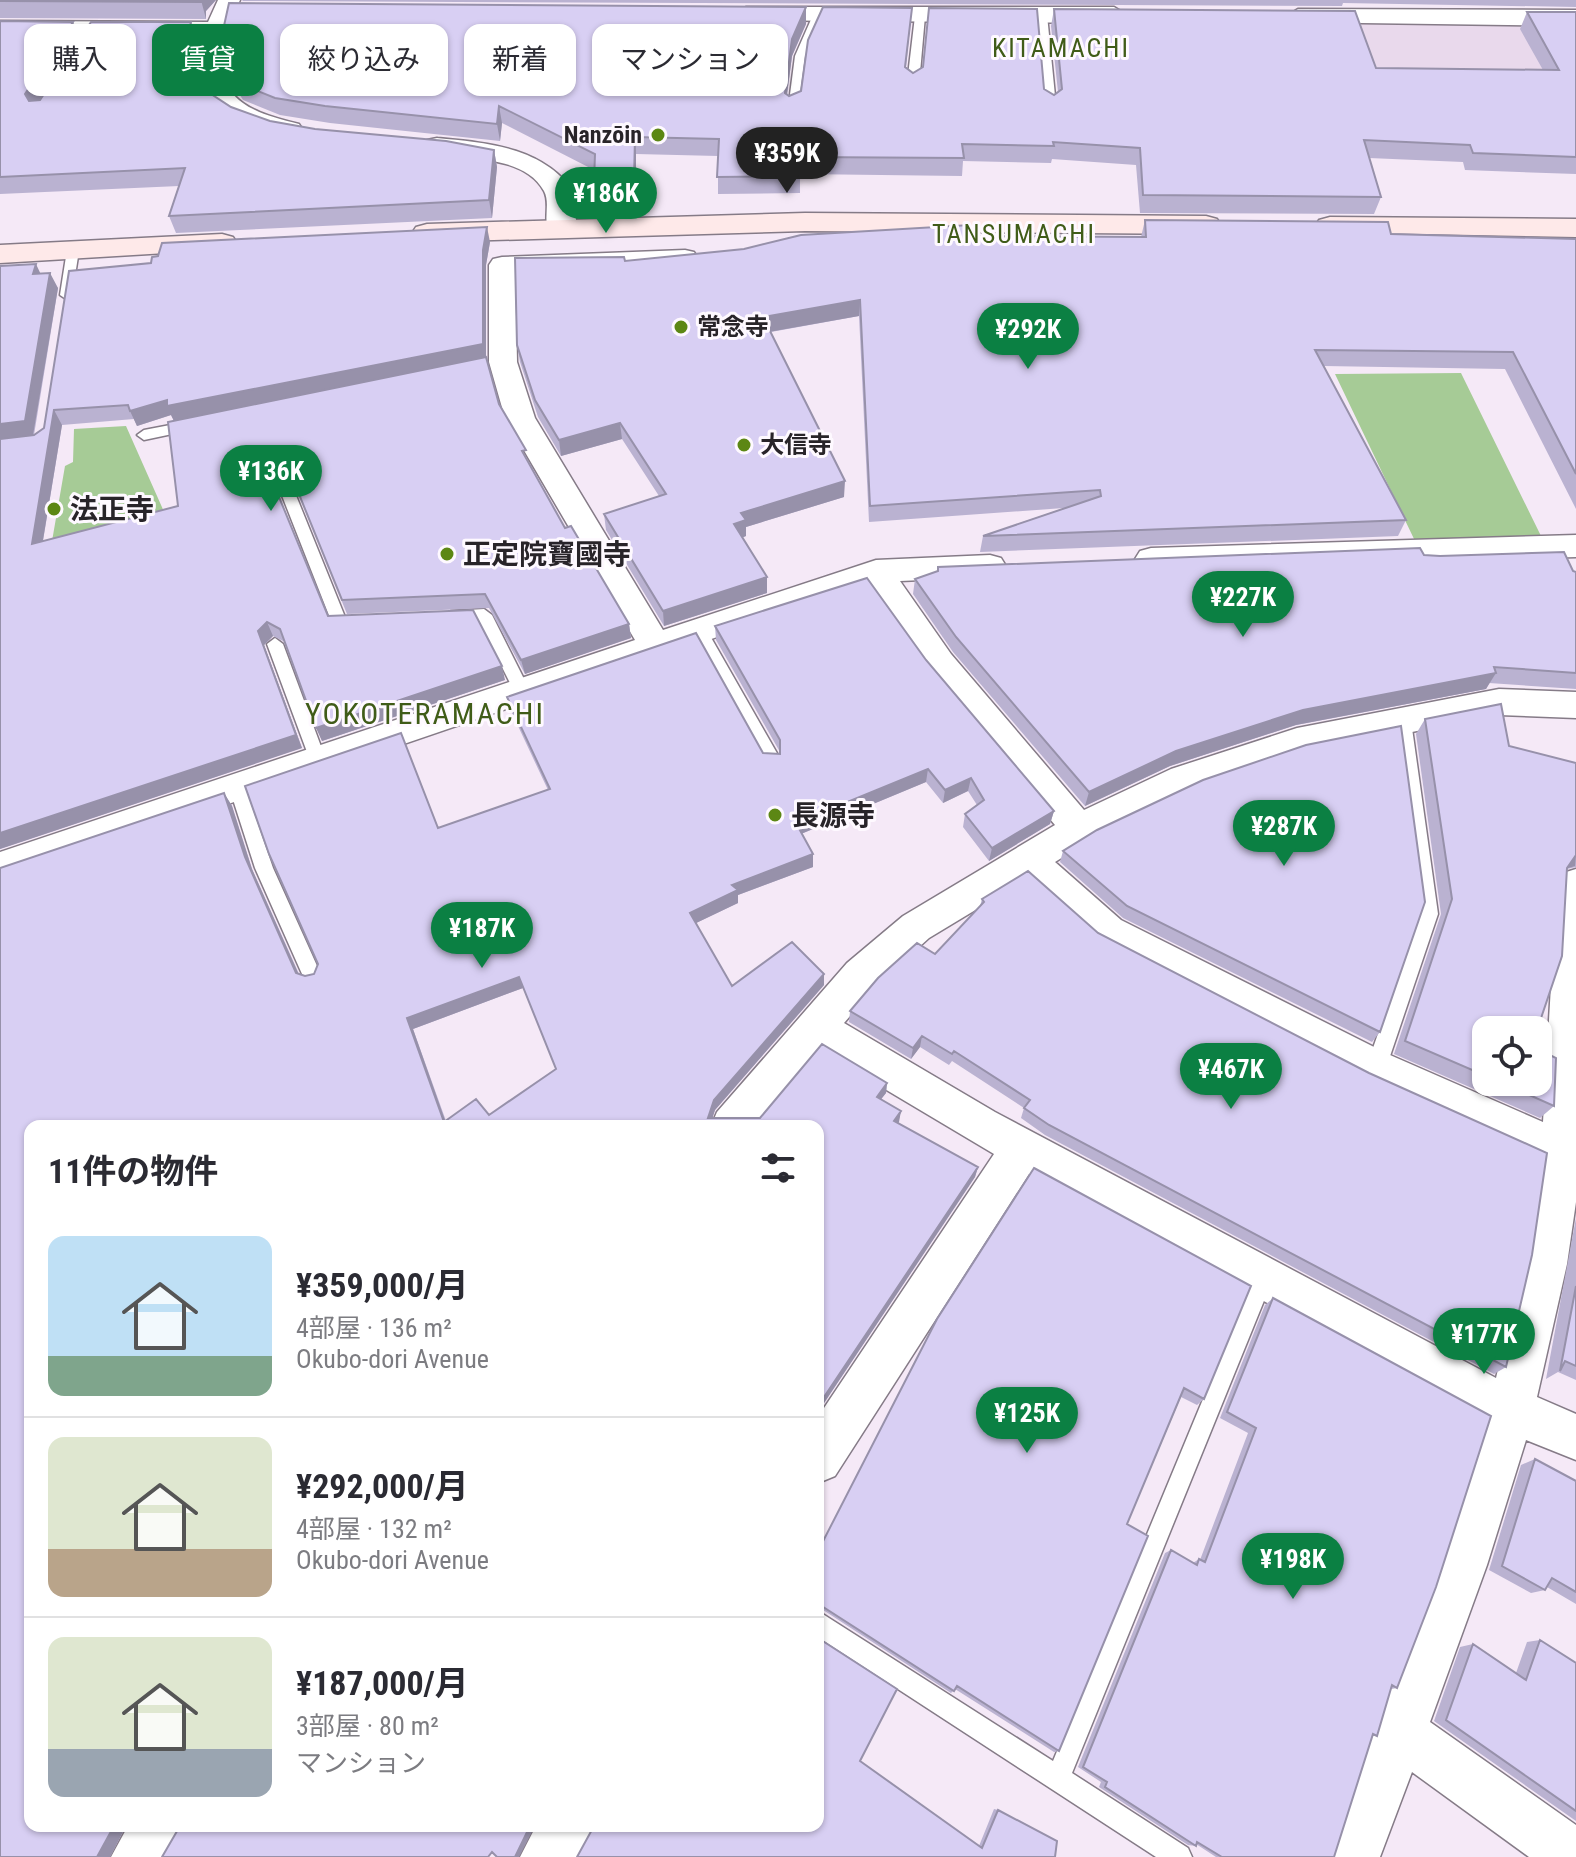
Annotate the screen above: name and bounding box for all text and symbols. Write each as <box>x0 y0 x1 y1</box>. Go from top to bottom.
chip: 購入 <box>24 24 136 96</box>
chip: 賃貸 <box>152 24 264 96</box>
chip: 絞り込み <box>280 24 448 96</box>
chip: 新着 <box>464 24 576 96</box>
chip: マンション <box>592 24 788 96</box>
district label: KITAMACHI <box>992 33 1130 63</box>
place label: Nanzōin <box>564 121 642 149</box>
marker: Nanzōin <box>649 126 667 144</box>
pin: ¥359K <box>731 127 843 195</box>
text: ¥359K <box>754 138 820 168</box>
pin: ¥186K <box>550 167 662 235</box>
text: ¥186K <box>573 178 639 208</box>
district label: TANSUMACHI <box>932 219 1096 249</box>
pin: ¥292K <box>972 303 1084 371</box>
place label: 常念寺 <box>697 313 769 341</box>
text: ¥292K <box>995 314 1061 344</box>
marker: 常念寺 <box>672 318 690 336</box>
place label: 大信寺 <box>760 431 832 459</box>
marker: 大信寺 <box>735 436 753 454</box>
pin: ¥136K <box>215 445 327 513</box>
text: ¥136K <box>238 456 304 486</box>
place label: 法正寺 <box>70 493 154 526</box>
marker: 法正寺 <box>45 500 63 518</box>
place label: 正定院寶國寺 <box>463 538 631 571</box>
marker: 正定院寶國寺 <box>438 545 456 563</box>
pin: ¥227K <box>1187 571 1299 639</box>
text: ¥227K <box>1210 582 1276 612</box>
district label: YOKOTERAMACHI <box>305 696 545 731</box>
place label: 長源寺 <box>791 799 875 832</box>
pin: ¥287K <box>1228 800 1340 868</box>
marker: 長源寺 <box>766 806 784 824</box>
text: ¥287K <box>1251 811 1317 841</box>
pin: ¥187K <box>426 902 538 970</box>
text: ¥187K <box>449 913 515 943</box>
map controls <box>1472 1016 1552 1096</box>
button: locate <box>1472 1016 1552 1096</box>
pin: ¥467K <box>1175 1043 1287 1111</box>
text: ¥467K <box>1198 1054 1264 1084</box>
icon: filters <box>756 1146 800 1190</box>
text: 11件の物件 <box>48 1151 218 1191</box>
text: ¥359,000/月 <box>296 1265 469 1305</box>
icon: home <box>112 1268 208 1364</box>
pin: ¥177K <box>1428 1308 1540 1376</box>
text: 4部屋 · 136 m² <box>296 1313 452 1343</box>
text: ¥177K <box>1451 1319 1517 1349</box>
text: Okubo-dori Avenue <box>296 1344 489 1374</box>
pin: ¥125K <box>971 1387 1083 1455</box>
text: ¥125K <box>994 1398 1060 1428</box>
text: ¥292,000/月 <box>296 1466 469 1506</box>
icon: home <box>112 1469 208 1565</box>
text: 4部屋 · 132 m² <box>296 1514 452 1544</box>
pin: ¥198K <box>1237 1533 1349 1601</box>
text: ¥198K <box>1260 1544 1326 1574</box>
text: Okubo-dori Avenue <box>296 1545 489 1575</box>
text: ¥187,000/月 <box>296 1663 469 1703</box>
icon: home <box>112 1669 208 1765</box>
text: 3部屋 · 80 m² <box>296 1711 439 1741</box>
text: マンション <box>296 1748 426 1778</box>

